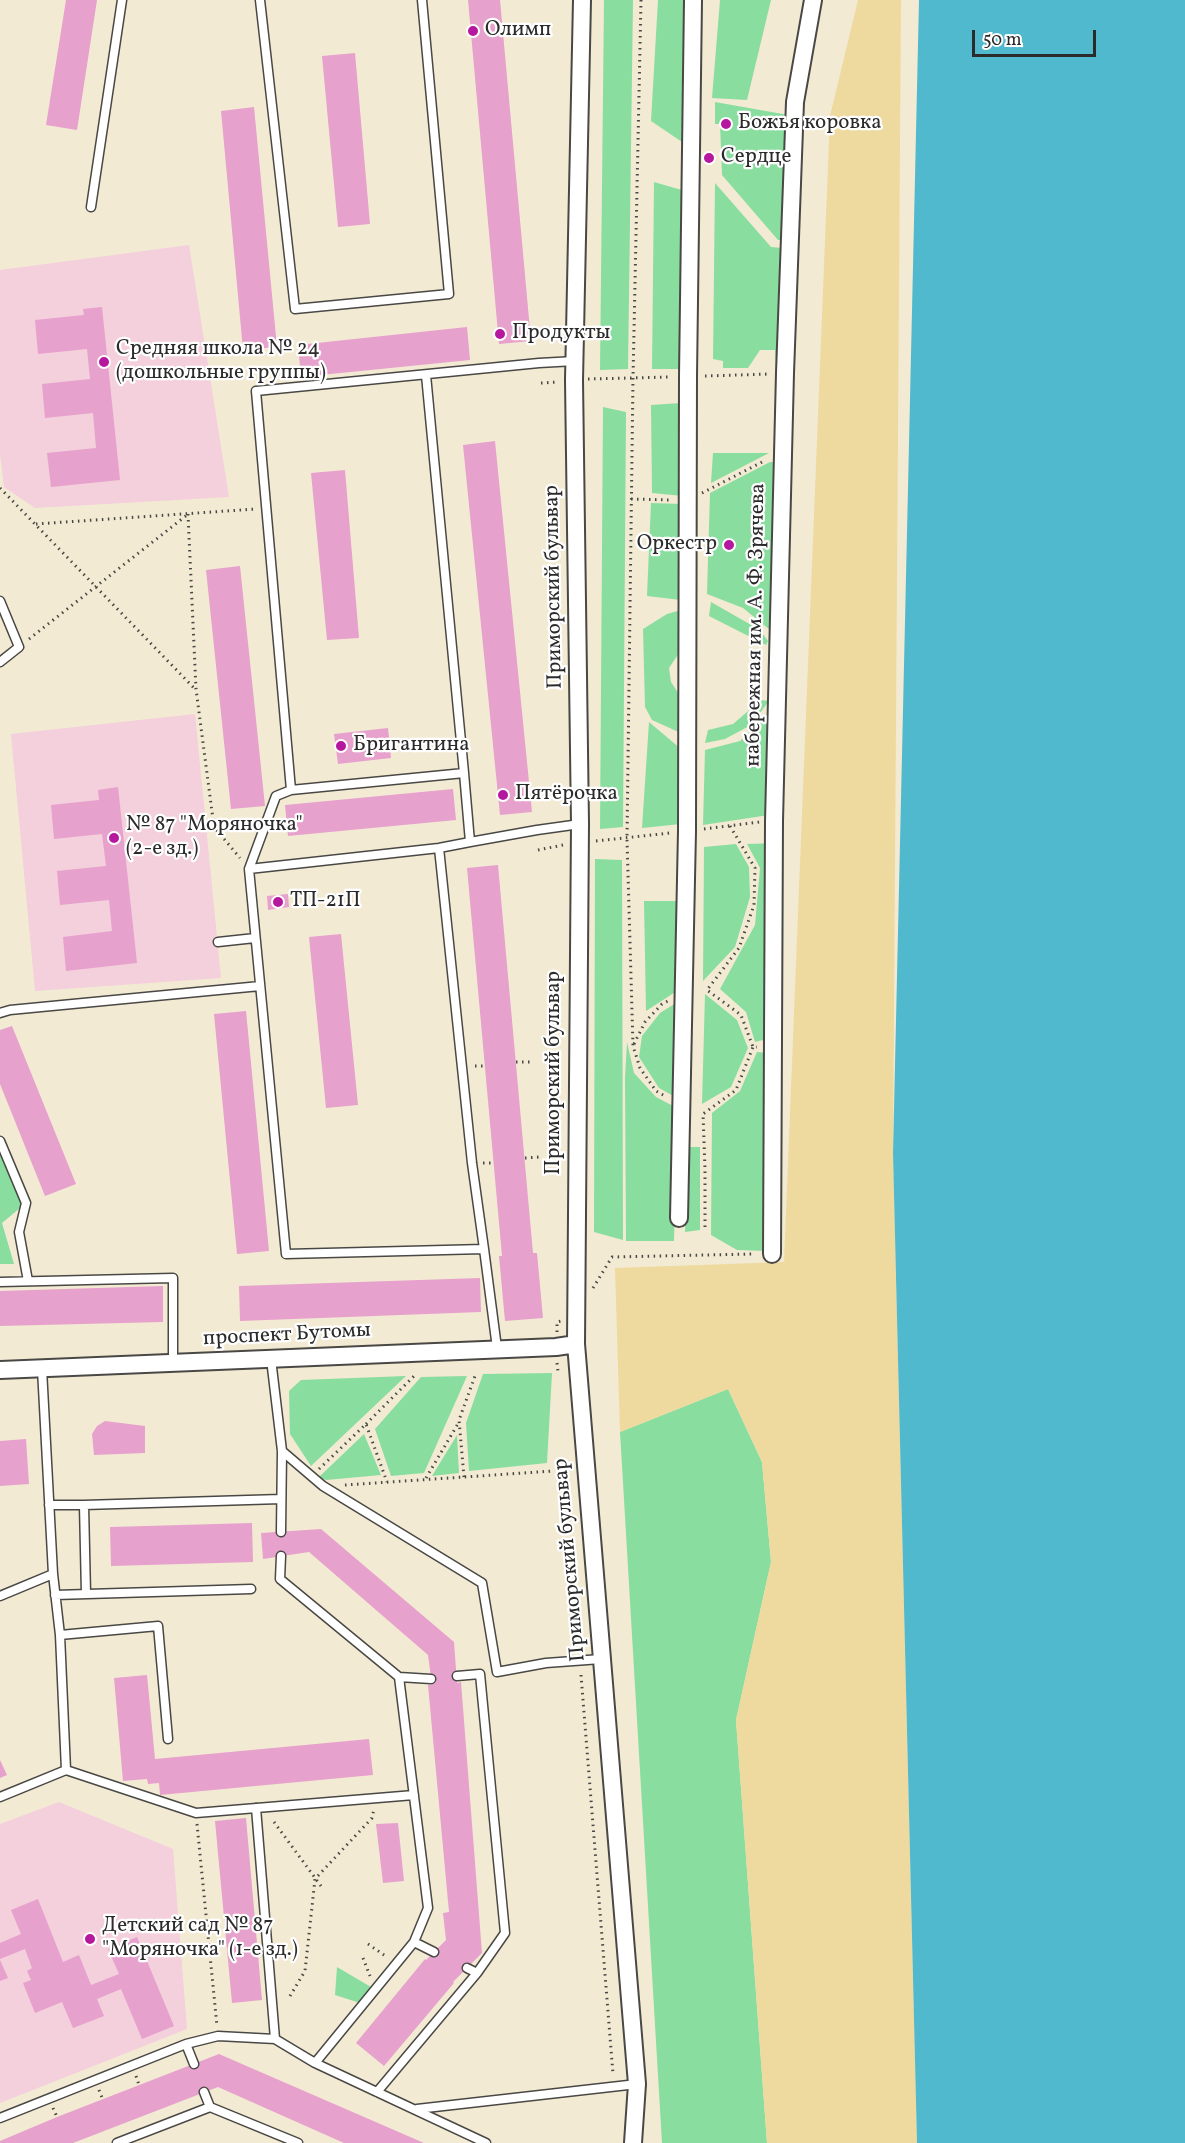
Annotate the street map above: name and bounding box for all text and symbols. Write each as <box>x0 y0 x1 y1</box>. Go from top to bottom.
place label: Олимп <box>485 18 551 44</box>
scale bar <box>975 18 1100 56</box>
marker: Олимп <box>466 24 480 38</box>
text: 50 m <box>983 28 1022 53</box>
place label: Божья коровка <box>738 111 882 137</box>
marker: Божья коровка <box>719 117 733 131</box>
place label: Сердце <box>721 145 792 171</box>
marker: Сердце <box>702 151 716 165</box>
place label: Продукты <box>512 321 610 347</box>
marker: Продукты <box>493 327 507 341</box>
place label: Средняя школа № 24 (дошкольные группы) <box>116 337 326 387</box>
marker: Средняя школа № 24 (дошкольные группы) <box>97 355 111 369</box>
street label: набережная им. А. Ф. Зрячева <box>742 483 772 767</box>
street label: Приморский бульвар <box>541 485 569 689</box>
place label: Оркестр <box>637 532 717 558</box>
marker: Оркестр <box>722 538 736 552</box>
place label: Бригантина <box>353 733 470 759</box>
marker: Бригантина <box>334 739 348 753</box>
place label: Пятёрочка <box>515 782 618 808</box>
marker: Пятёрочка <box>496 788 510 802</box>
place label: № 87 "Моряночка" (2-е зд.) <box>126 813 303 863</box>
marker: № 87 "Моряночка" (2-е зд.) <box>107 831 121 845</box>
place label: ТП-21П <box>290 889 360 915</box>
marker: ТП-21П <box>271 895 285 909</box>
street label: Приморский бульвар <box>542 971 568 1175</box>
street label: проспект Бутомы <box>203 1319 371 1353</box>
street label: Приморский бульвар <box>550 1457 592 1663</box>
place label: Детский сад № 87 "Моряночка" (1-е зд.) <box>102 1914 298 1964</box>
marker: Детский сад № 87 "Моряночка" (1-е зд.) <box>83 1932 97 1946</box>

